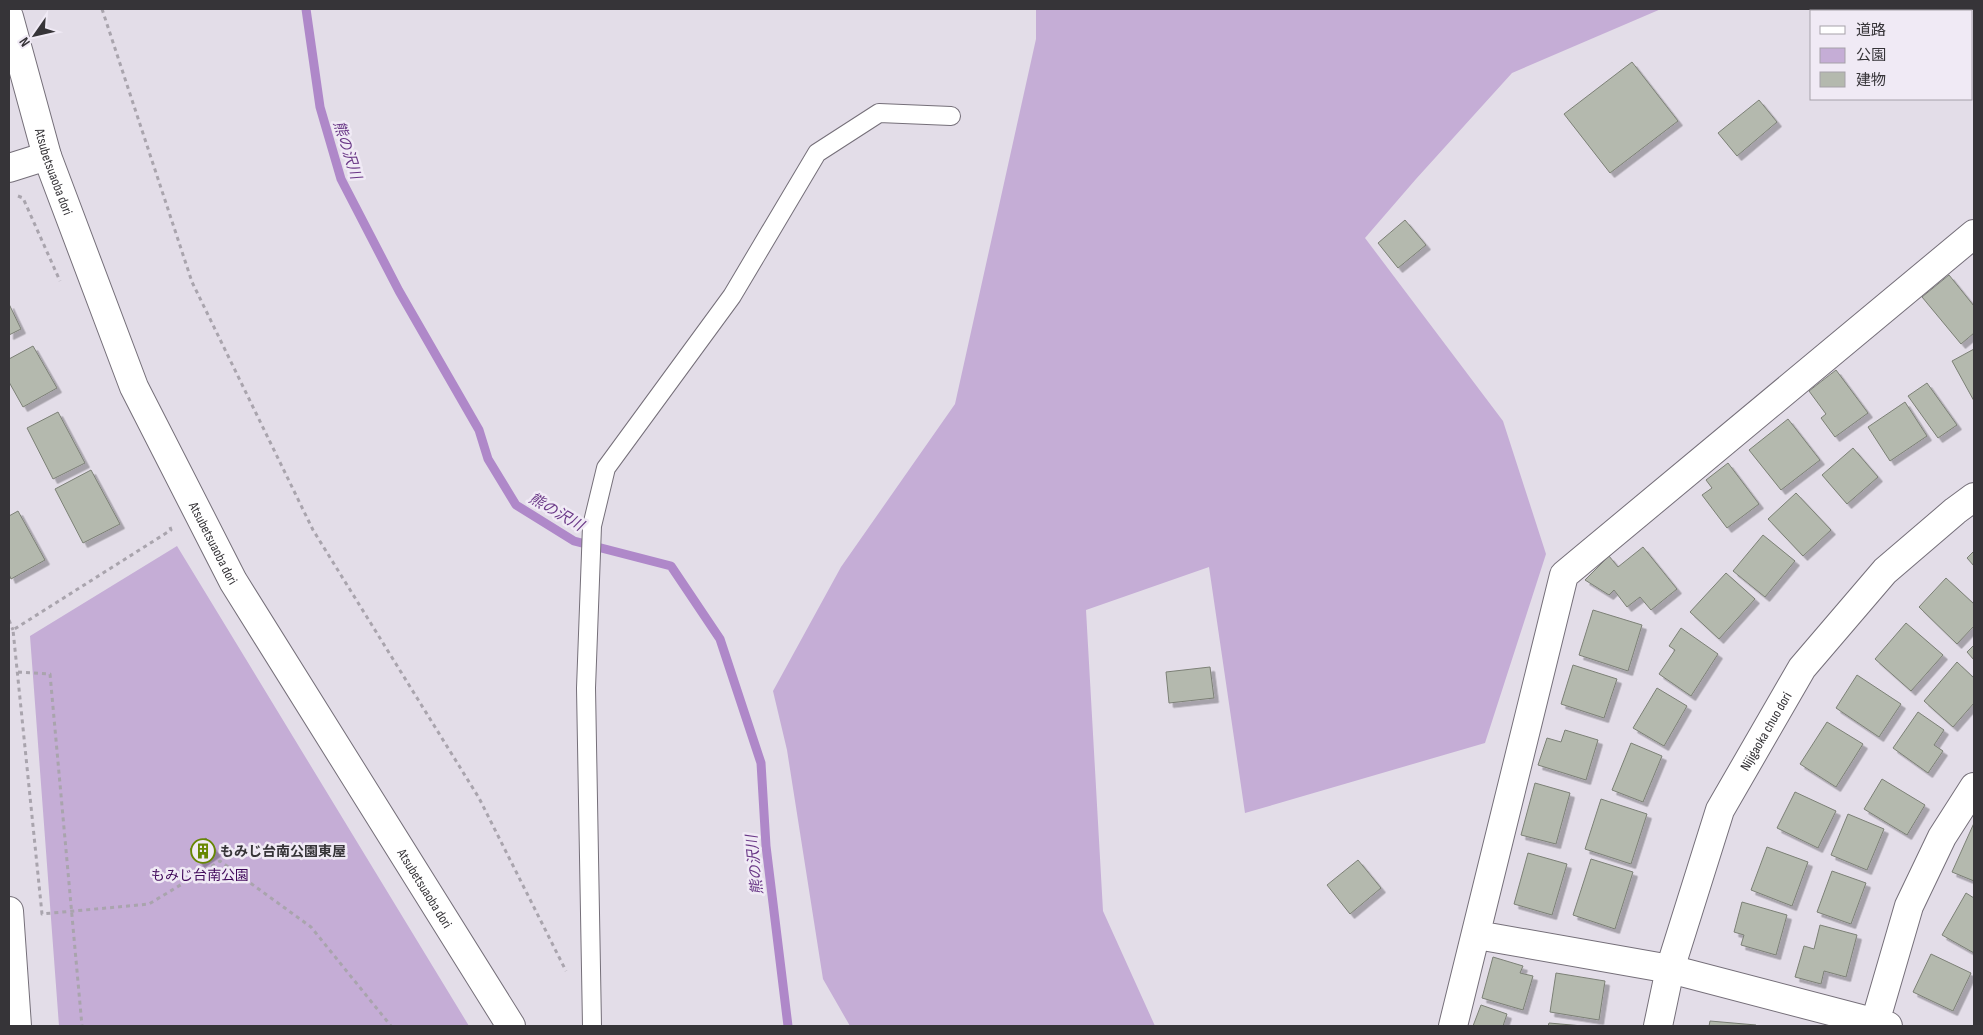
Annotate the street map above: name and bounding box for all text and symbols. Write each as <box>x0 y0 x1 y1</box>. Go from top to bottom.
north arrow <box>10 10 60 60</box>
legend <box>1810 10 1973 100</box>
text: 道路 <box>1856 21 1886 40</box>
text: N <box>15 34 34 50</box>
text: 公園 <box>1856 46 1886 65</box>
text: 建物 <box>1856 71 1886 90</box>
water label: 熊の沢川 <box>329 119 366 183</box>
street label: Atsubetsuaoba dori <box>31 125 77 217</box>
water label: 熊の沢川 <box>525 489 588 536</box>
street label: Atsubetsuaoba dori <box>185 498 242 588</box>
street label: Nijigaoka chuo dori <box>1736 689 1795 774</box>
water label: 熊の沢川 <box>742 832 768 896</box>
building icon: もみじ台南公園東屋 <box>190 838 216 864</box>
place label: もみじ台南公園東屋 <box>220 843 346 860</box>
street label: Atsubetsuaoba dori <box>393 844 456 931</box>
park label: もみじ台南公園 <box>151 867 249 884</box>

